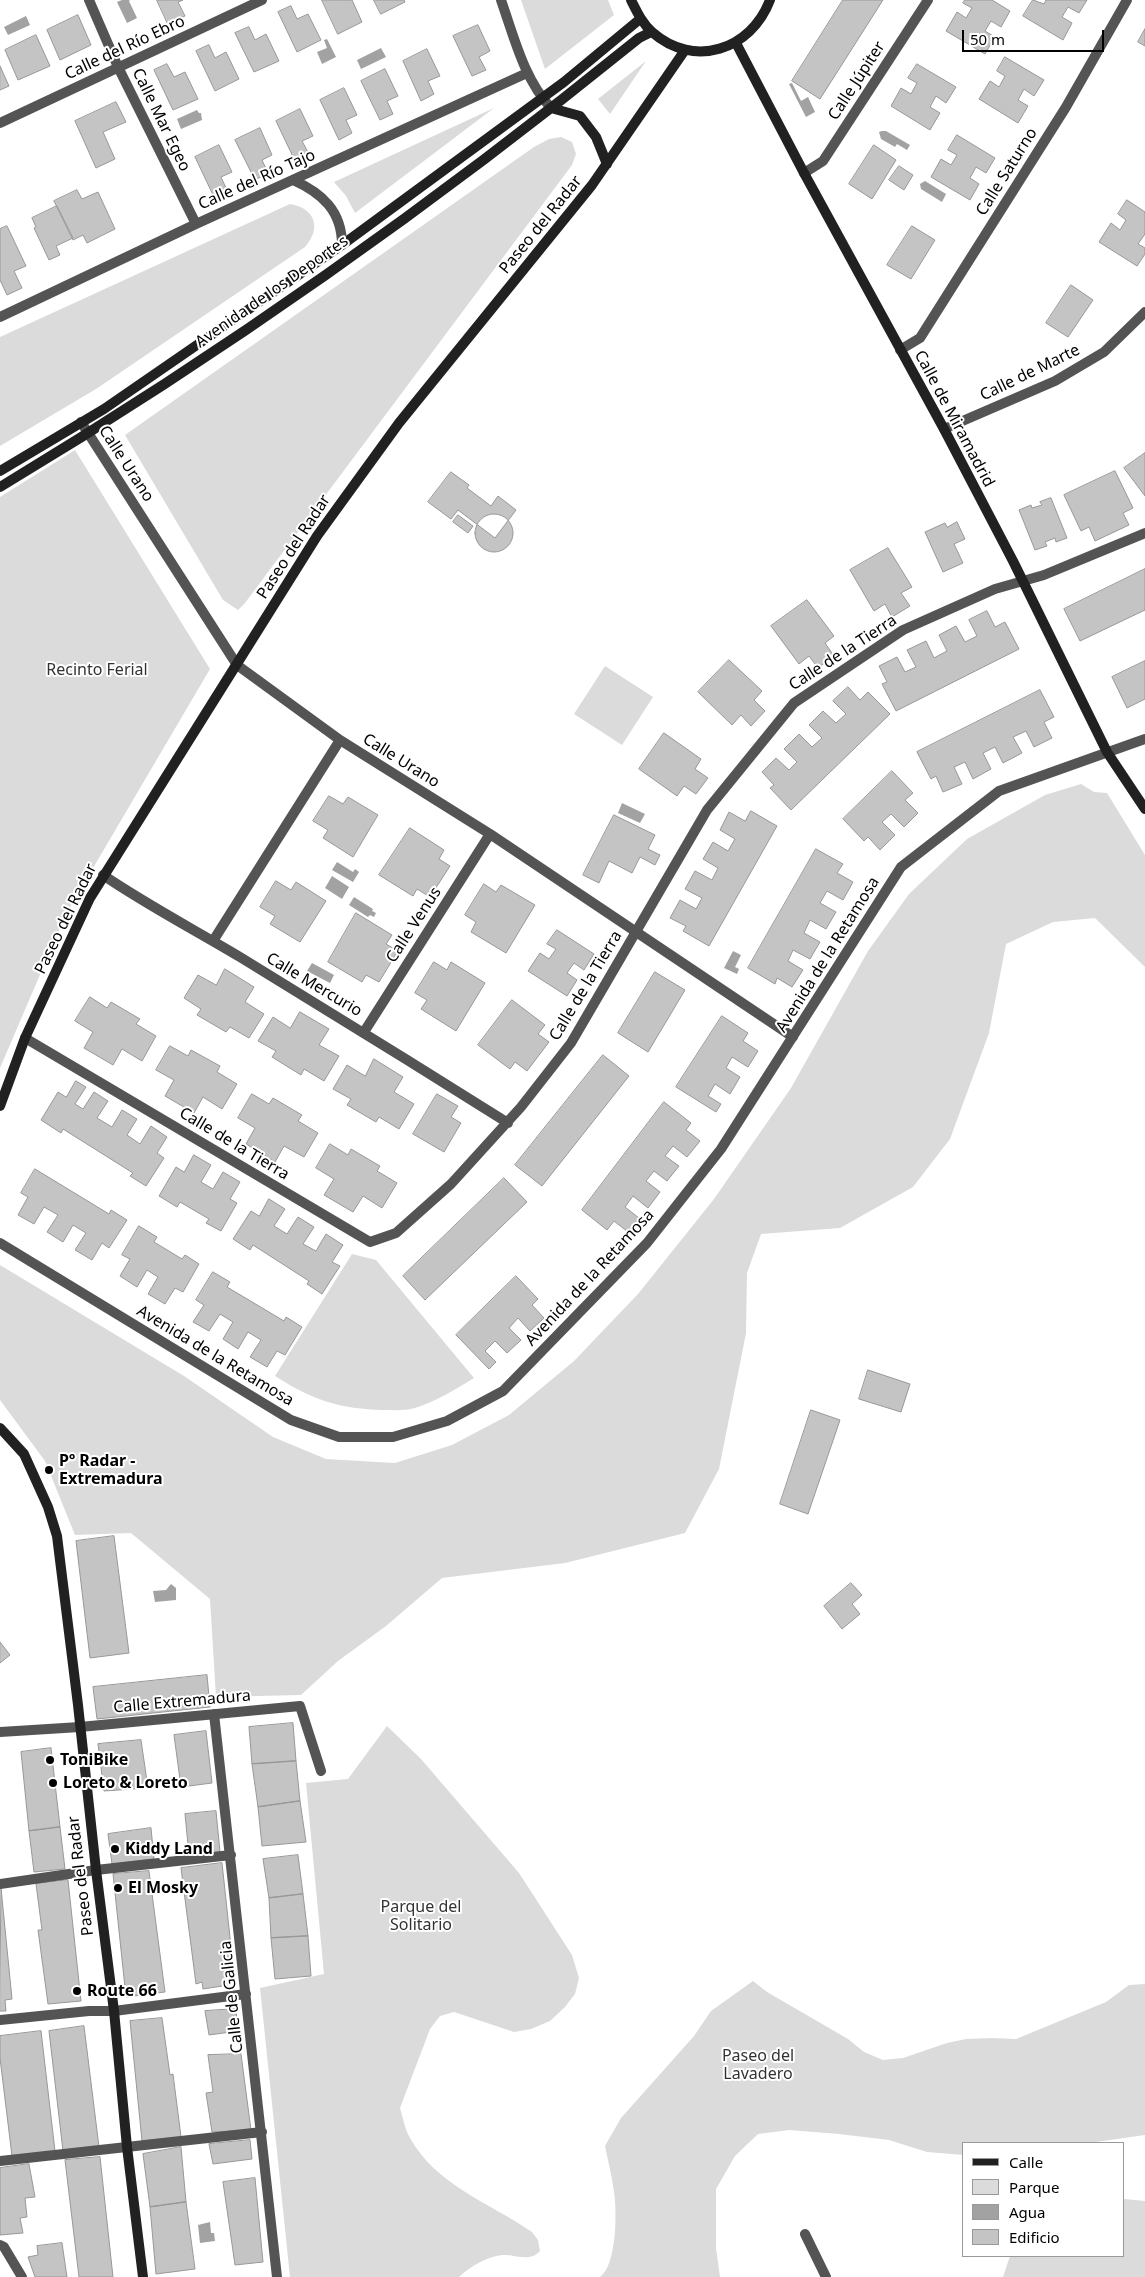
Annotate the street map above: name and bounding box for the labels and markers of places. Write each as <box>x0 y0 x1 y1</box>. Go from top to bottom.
place label: Pº Radar - Extremadura <box>59 1451 163 1489</box>
marker: Pº Radar - Extremadura <box>43 1464 55 1476</box>
place label: ToniBike <box>60 1750 128 1770</box>
marker: ToniBike <box>44 1754 56 1766</box>
place label: Loreto & Loreto <box>63 1773 188 1793</box>
marker: Loreto & Loreto <box>47 1777 59 1789</box>
place label: Kiddy Land <box>125 1839 213 1859</box>
marker: Kiddy Land <box>109 1843 121 1855</box>
place label: El Mosky <box>128 1878 198 1898</box>
marker: El Mosky <box>112 1882 124 1894</box>
place label: Route 66 <box>87 1981 157 2001</box>
marker: Route 66 <box>71 1985 83 1997</box>

